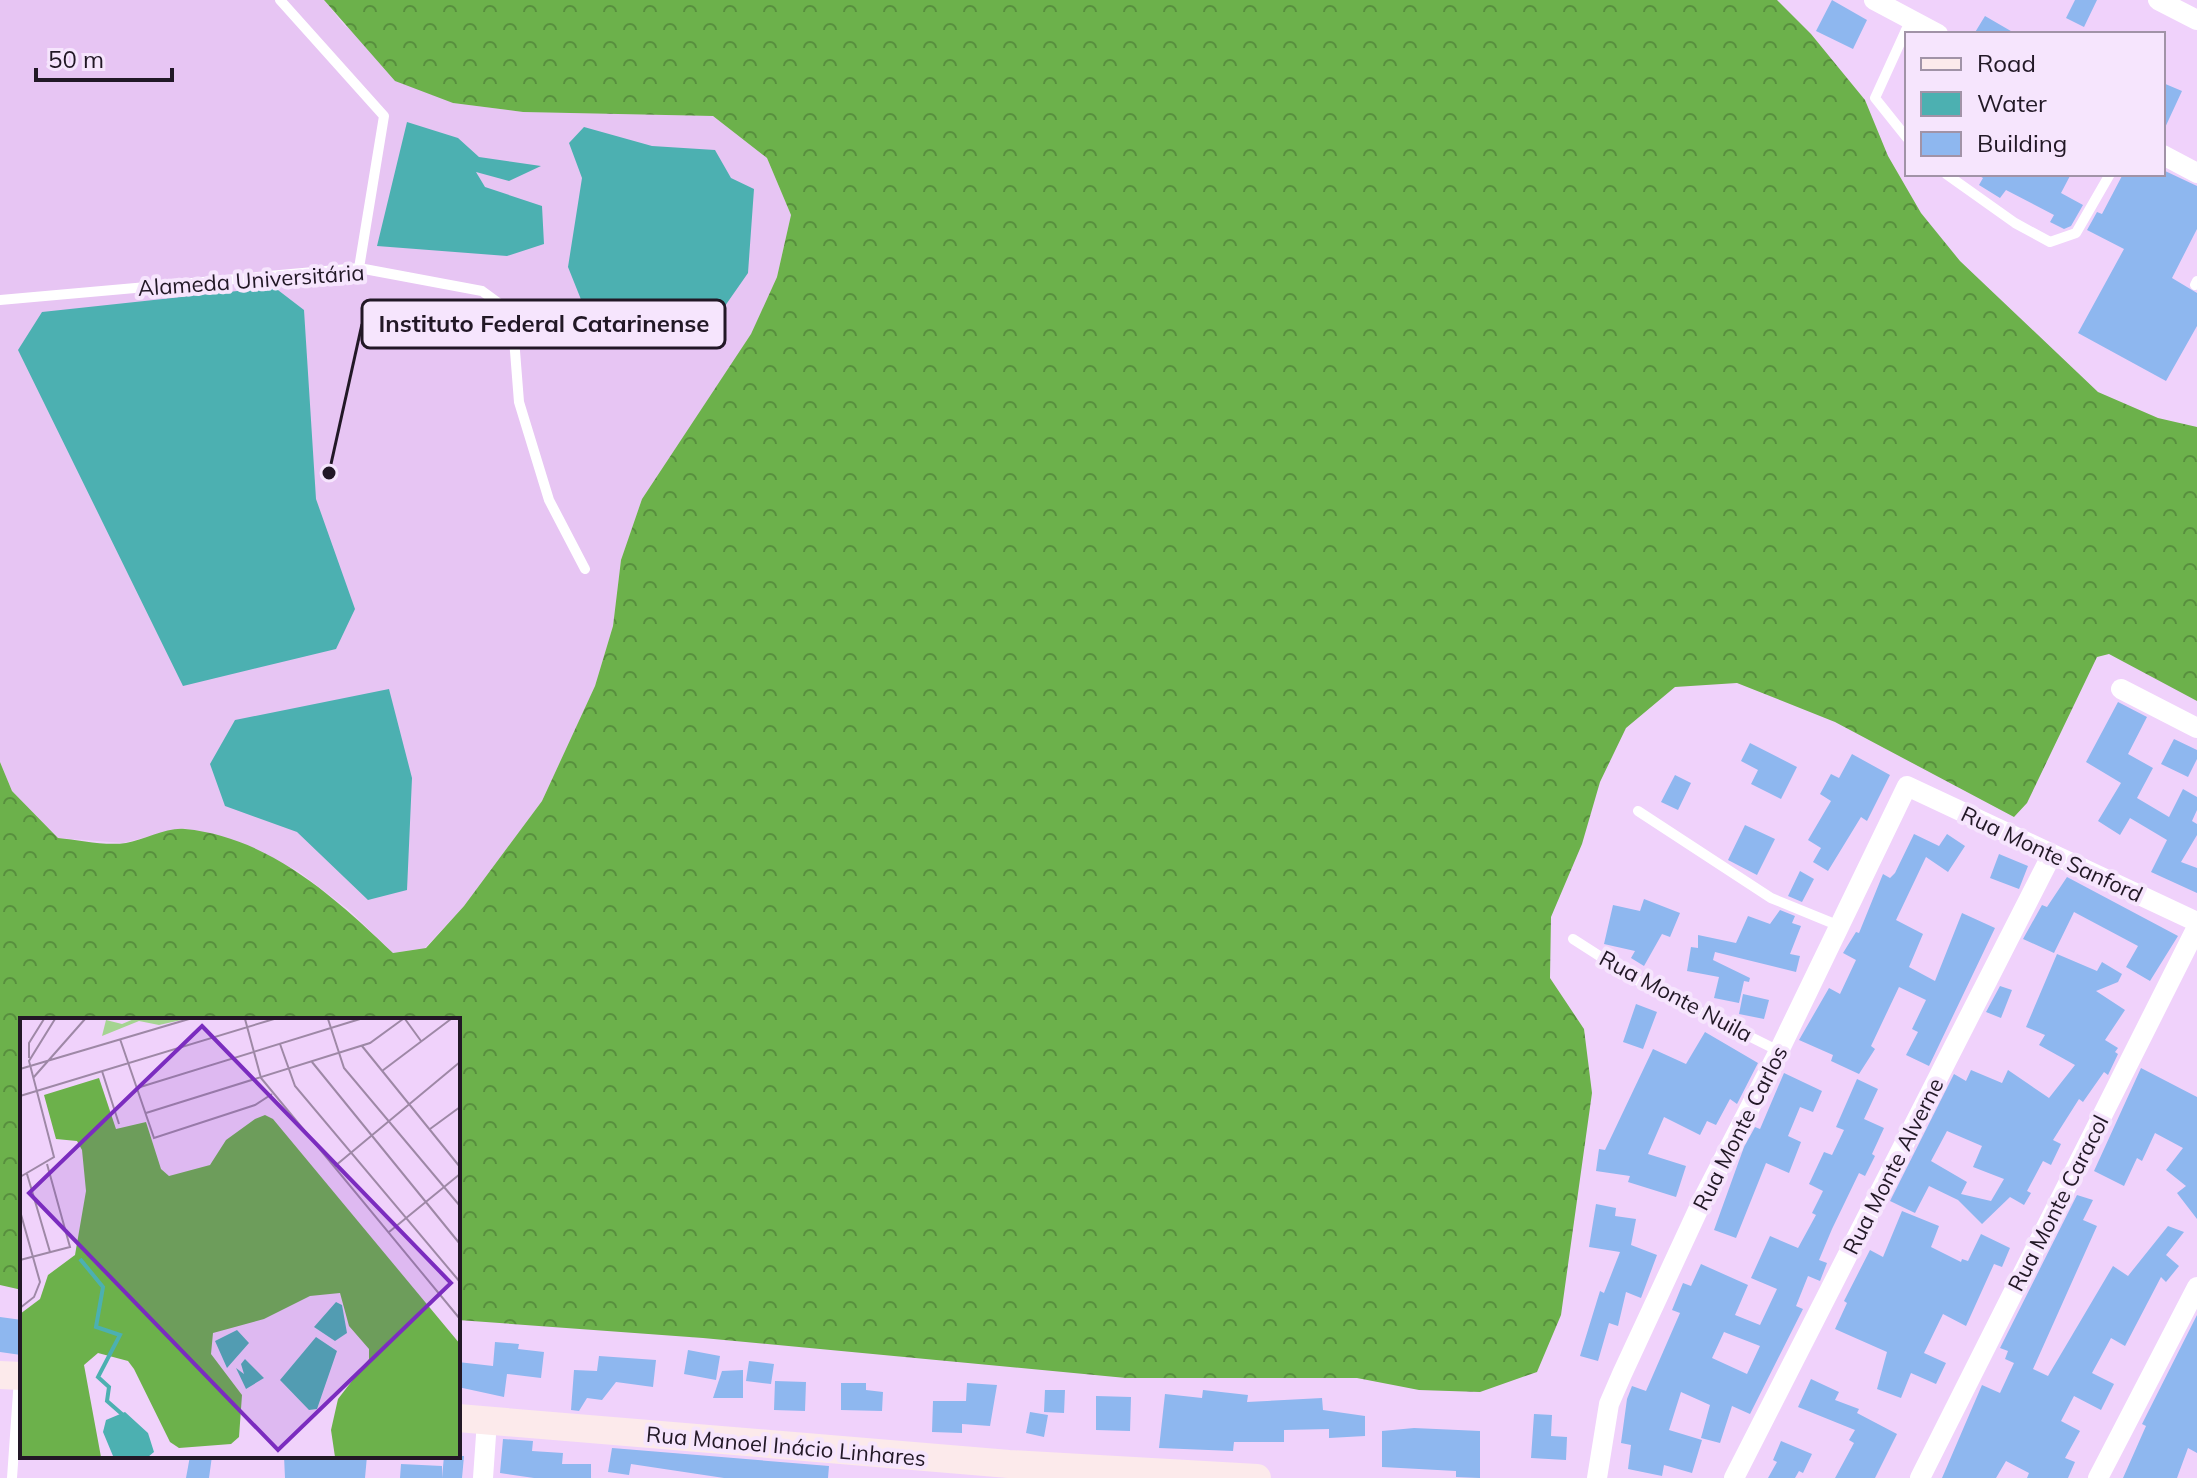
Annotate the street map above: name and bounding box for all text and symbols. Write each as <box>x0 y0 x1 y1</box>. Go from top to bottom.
scale bar <box>36 32 172 82</box>
legend <box>1905 32 2165 176</box>
text: 50 m <box>48 44 104 74</box>
text: Road <box>1977 48 2036 78</box>
text: Water <box>1977 88 2047 118</box>
text: Building <box>1977 128 2067 158</box>
street label: Alameda Universitária <box>137 258 365 302</box>
callout: Instituto Federal Catarinense <box>362 300 725 348</box>
text: Instituto Federal Catarinense <box>378 308 710 338</box>
street label: Rua Monte Sanford <box>1957 800 2147 908</box>
street label: Rua Monte Nuila <box>1595 944 1757 1048</box>
inset map <box>20 1018 460 1458</box>
street label: Rua Monte Carlos <box>1686 1041 1794 1215</box>
street label: Rua Monte Alverne <box>1836 1073 1950 1259</box>
street label: Rua Monte Caracol <box>2002 1110 2114 1296</box>
street label: Rua Manoel Inácio Linhares <box>645 1420 927 1472</box>

